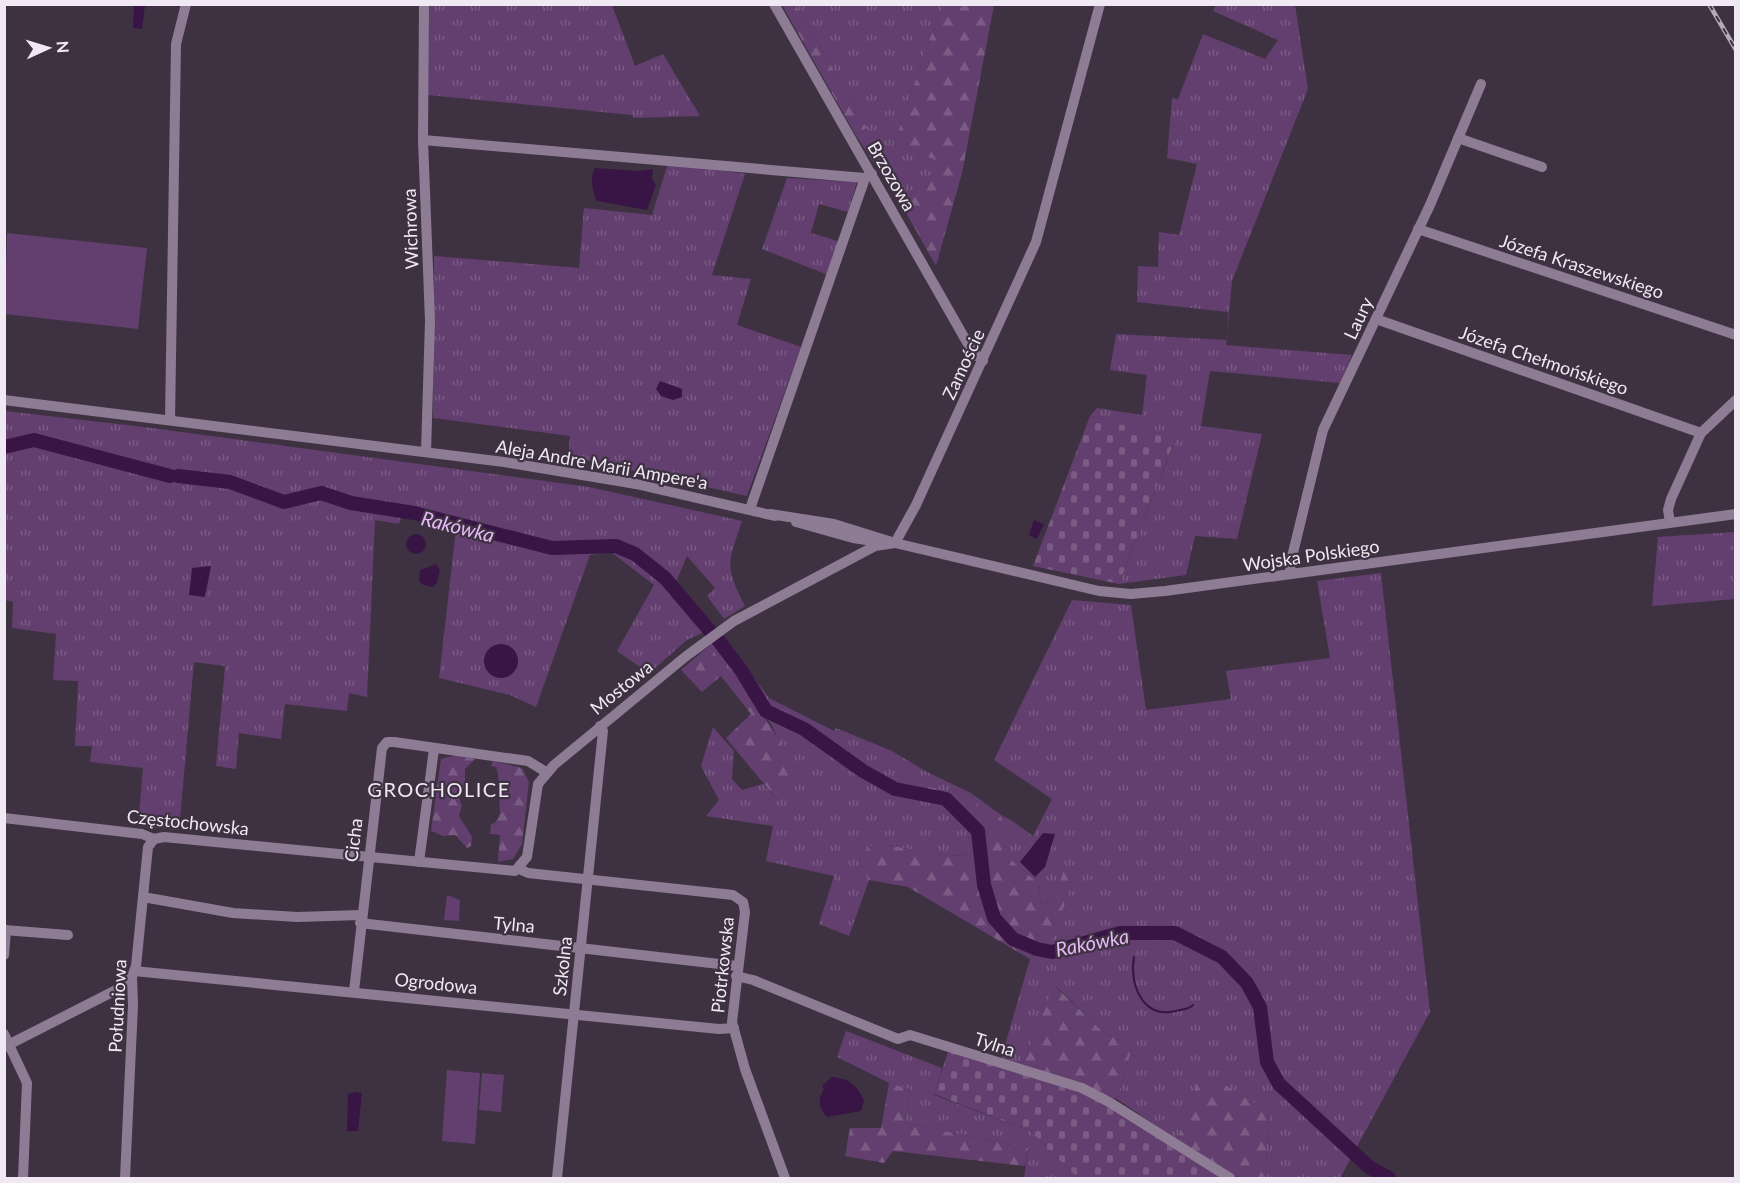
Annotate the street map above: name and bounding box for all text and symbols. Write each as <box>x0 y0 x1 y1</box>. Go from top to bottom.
north arrow <box>18 18 78 78</box>
text: N <box>54 40 73 54</box>
street label: Brzozowa <box>863 137 921 215</box>
street label: Wichrowa <box>398 188 422 270</box>
street label: Józefa Kraszewskiego <box>1497 229 1667 303</box>
street label: Laury <box>1339 293 1378 343</box>
street label: Józefa Chełmońskiego <box>1457 321 1631 399</box>
street label: Zamoście <box>937 325 989 403</box>
street label: Aleja Andre Marii Ampere'a <box>494 435 710 493</box>
water label: Rakówka <box>419 505 497 547</box>
street label: Wojska Polskiego <box>1241 535 1381 575</box>
street label: Mostowa <box>585 655 657 719</box>
district label: GROCHOLICE <box>367 777 511 801</box>
street label: Częstochowska <box>126 805 250 839</box>
street label: Cicha <box>339 817 367 863</box>
street label: Tylna <box>492 911 536 937</box>
street label: Piotrkowska <box>706 916 738 1014</box>
water label: Rakówka <box>1053 923 1131 961</box>
street label: Szkolna <box>548 935 576 997</box>
street label: Południowa <box>104 959 130 1053</box>
street label: Ogrodowa <box>394 968 478 998</box>
street label: Tylna <box>972 1027 1018 1061</box>

